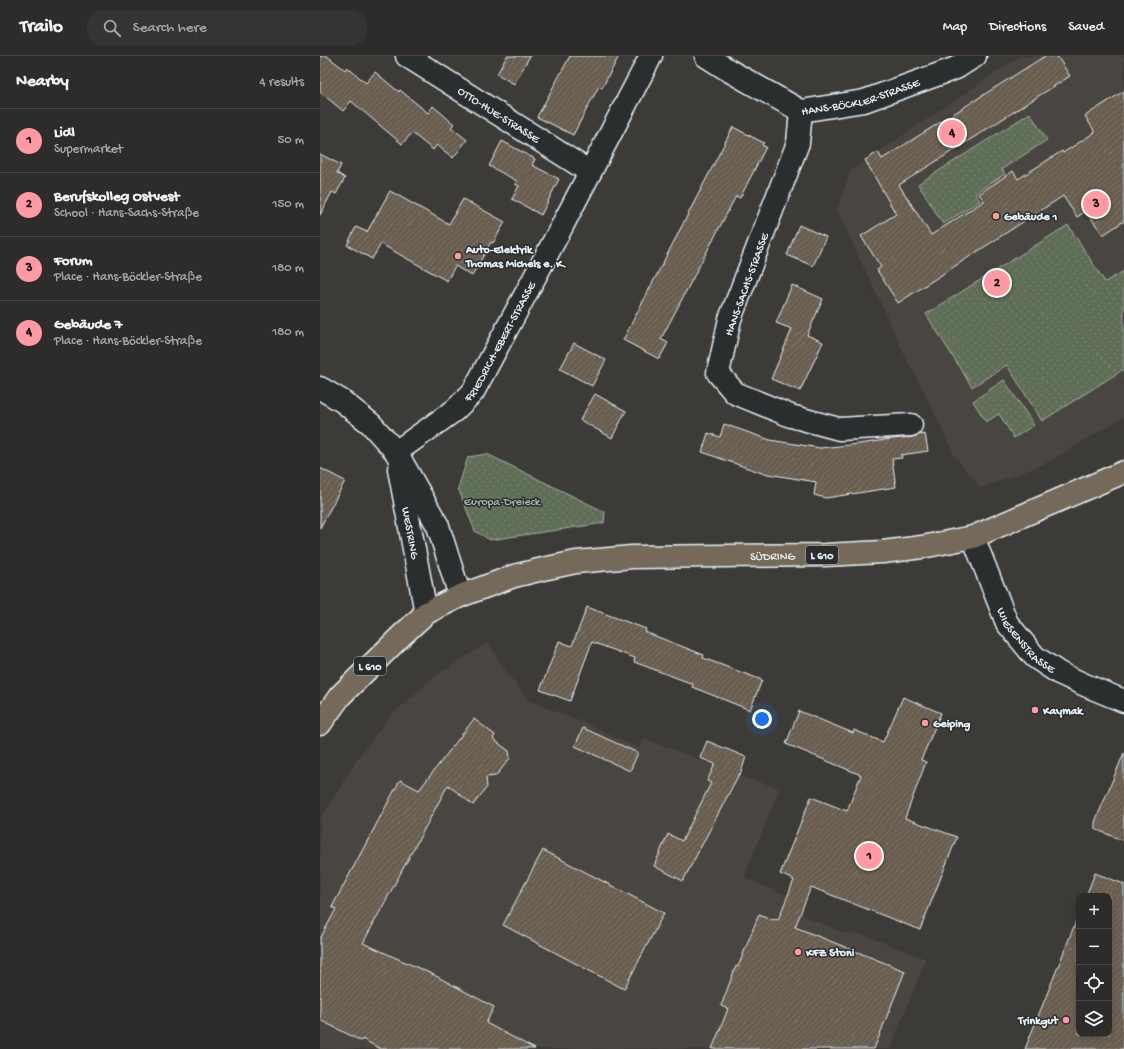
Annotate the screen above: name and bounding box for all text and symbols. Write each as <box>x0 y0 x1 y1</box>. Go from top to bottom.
search box <box>87 10 367 46</box>
text: Trailo <box>20 16 63 39</box>
icon: search <box>101 17 123 39</box>
text: Search here <box>133 19 207 37</box>
text: Map <box>943 19 967 36</box>
text: Directions <box>989 19 1046 36</box>
text: Saved <box>1068 19 1104 36</box>
text: Nearby <box>16 72 69 92</box>
text: 4 results <box>260 75 304 90</box>
street label: HANS-BÖCKLER-STRASSE <box>800 76 922 120</box>
street label: OTTO-HUE-STRASSE <box>454 85 542 148</box>
pin: 4 <box>939 118 965 148</box>
text: Lidl <box>54 124 75 142</box>
text: 1 <box>26 133 32 148</box>
text: 50 m <box>277 133 304 148</box>
text: Supermarket <box>54 142 123 157</box>
text: Berufskolleg Ostvest <box>54 188 179 206</box>
pin: 3 <box>1083 189 1109 219</box>
text: 2 <box>26 197 32 212</box>
text: 150 m <box>272 197 304 212</box>
text: School · Hans-Sachs-Straße <box>54 206 199 221</box>
marker: Gebäude 1 <box>991 211 1001 221</box>
place label: Gebäude 1 <box>1004 211 1057 225</box>
street label: HANS-SACHS-STRASSE <box>723 231 773 338</box>
place label: Auto-Elektrik Thomas Michels e. K. <box>465 244 566 272</box>
marker: Auto-Elektrik Thomas Michels e. K. <box>453 251 463 261</box>
text: Forum <box>54 252 92 270</box>
text: 3 <box>26 261 32 276</box>
text: 180 m <box>272 261 304 276</box>
pin: 2 <box>984 268 1010 298</box>
text: Place · Hans-Böckler-Straße <box>54 270 202 285</box>
street label: FRIEDRICH-EBERT-STRASSE <box>461 279 540 406</box>
text: Gebäude 7 <box>54 316 122 334</box>
text: 4 <box>26 325 32 340</box>
text: 180 m <box>272 325 304 340</box>
text: Place · Hans-Böckler-Straße <box>54 334 202 349</box>
park label: Europa-Dreieck <box>464 496 542 510</box>
street label: WESTRING <box>397 506 421 561</box>
road number: L 610 <box>806 546 838 564</box>
street label: SÜDRING <box>750 550 796 565</box>
street label: WIESENSTRASSE <box>993 606 1058 678</box>
road number: L 610 <box>354 657 386 675</box>
marker: Kaymak <box>1030 705 1040 715</box>
place label: Kaymak <box>1042 705 1084 719</box>
your location <box>752 709 772 729</box>
marker: Geiping <box>920 718 930 728</box>
place label: Geiping <box>933 718 971 732</box>
pin: 1 <box>856 841 882 871</box>
map controls <box>1076 893 1112 1037</box>
button: + <box>1076 893 1112 929</box>
button: − <box>1076 929 1112 965</box>
marker: KFZ Stoni <box>793 947 803 957</box>
place label: KFZ Stoni <box>805 947 855 961</box>
button: locate <box>1076 965 1112 1001</box>
button: layers <box>1076 1001 1112 1037</box>
place label: Trinkgut <box>1017 1015 1059 1029</box>
marker: Trinkgut <box>1061 1015 1071 1025</box>

